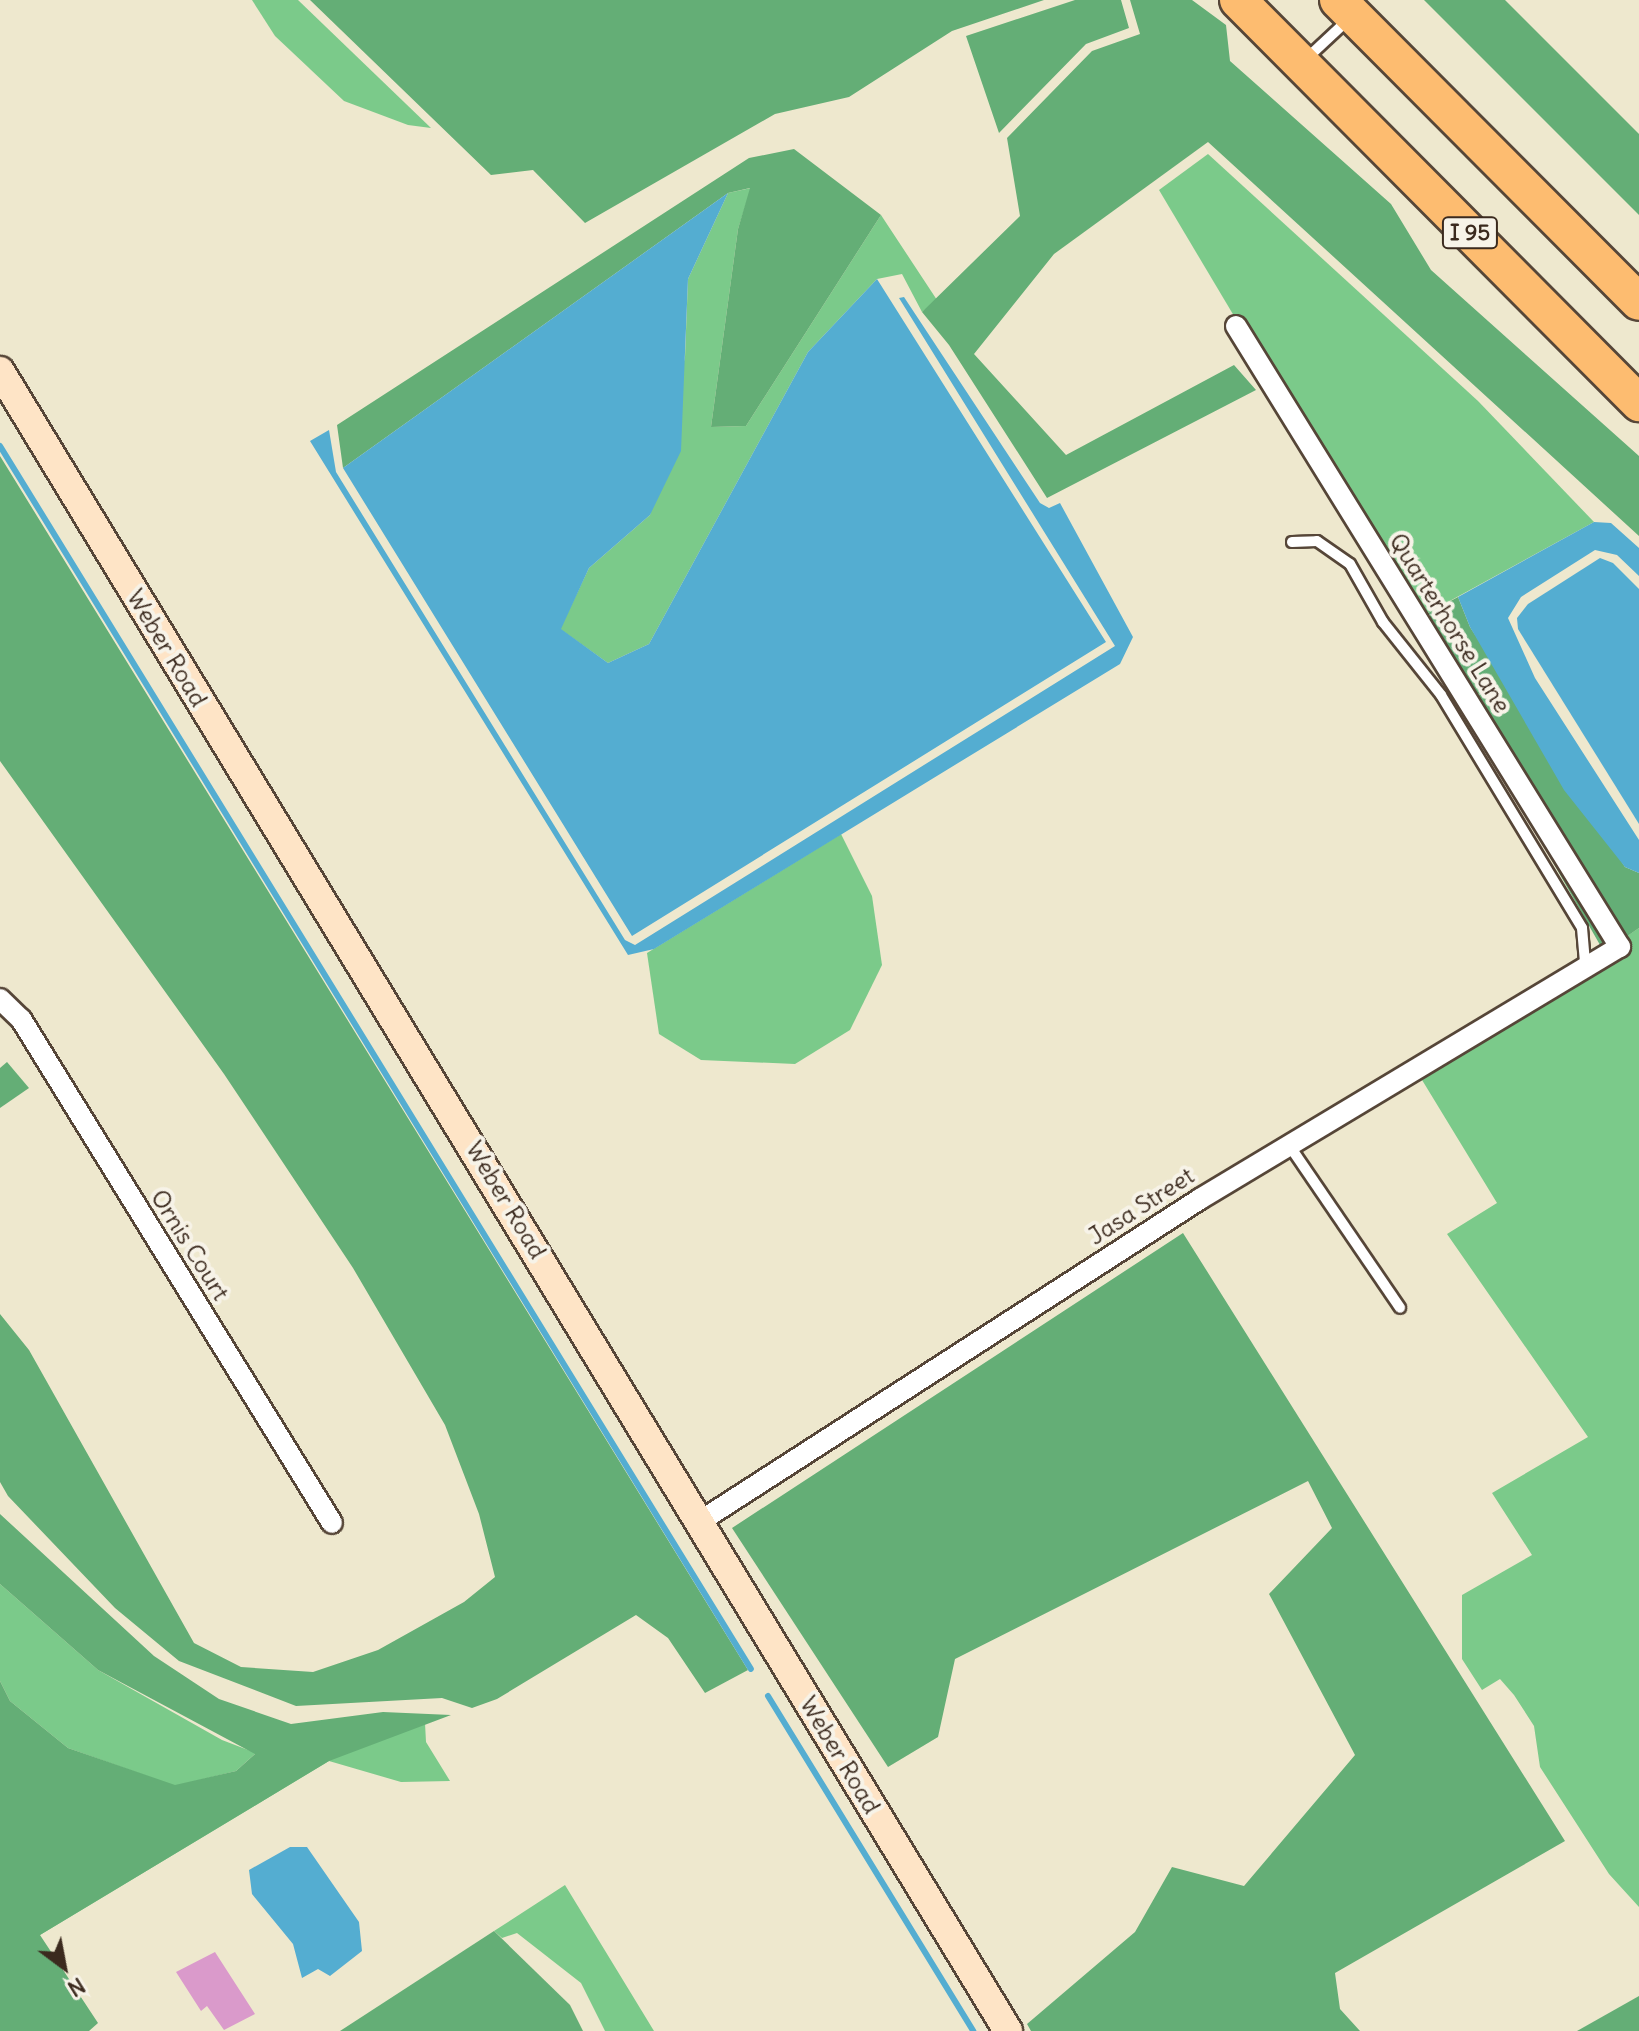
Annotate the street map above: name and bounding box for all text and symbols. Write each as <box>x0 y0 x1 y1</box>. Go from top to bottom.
road number: I 95 <box>1440 215 1500 251</box>
street label: Quarterhorse Lane <box>1383 528 1517 718</box>
street label: Weber Road <box>121 584 213 712</box>
street label: Weber Road <box>460 1136 552 1264</box>
street label: Jasa Street <box>1083 1161 1199 1251</box>
street label: Ornis Court <box>145 1184 235 1306</box>
street label: Weber Road <box>794 1691 886 1819</box>
north arrow <box>24 1927 104 2007</box>
text: N <box>63 1971 91 2003</box>

